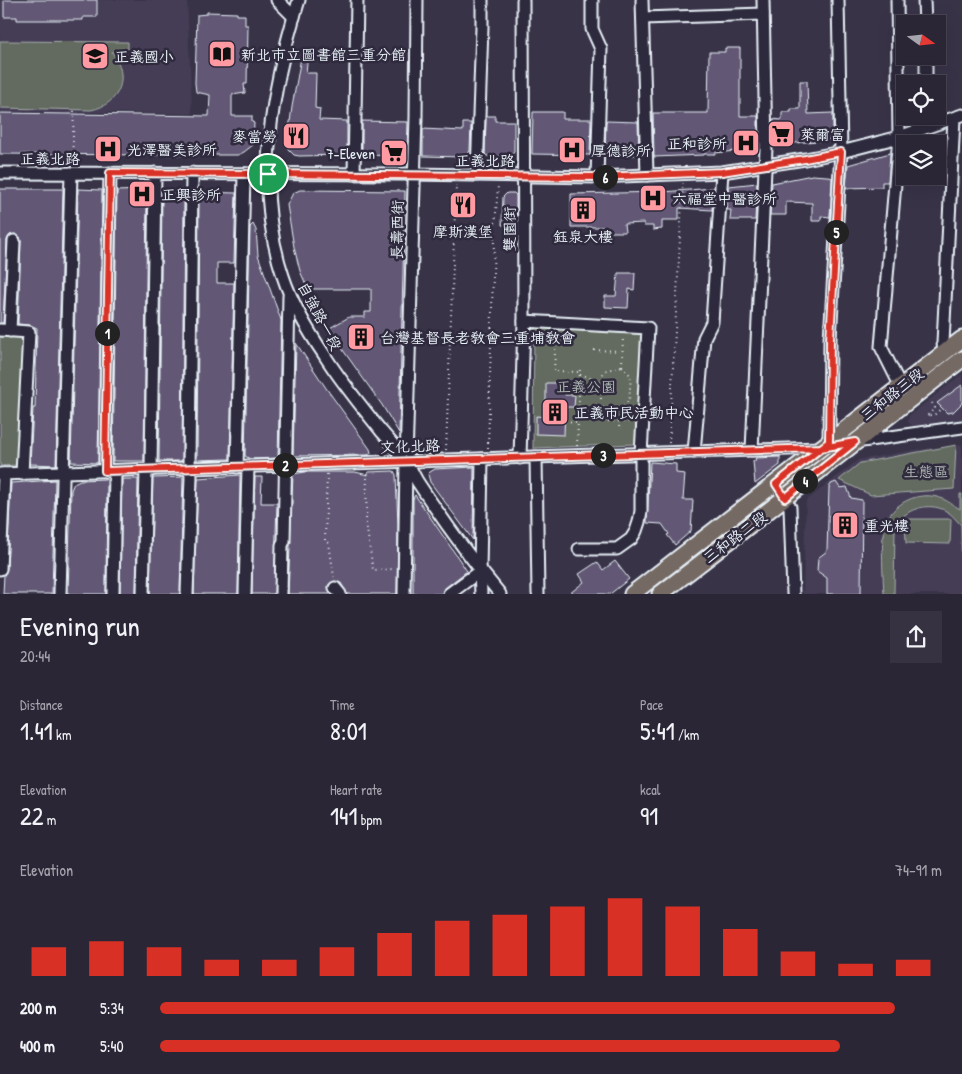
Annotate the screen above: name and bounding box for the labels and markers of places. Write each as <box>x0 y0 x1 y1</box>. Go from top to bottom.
library icon: 新北市立圖書館三重分館 <box>207 39 237 69</box>
school or university icon: 正義國小 <box>80 41 110 71</box>
place label: 新北市立圖書館三重分館 <box>241 44 406 65</box>
place label: 正義國小 <box>114 46 174 67</box>
supermarket icon: 萊爾富 <box>766 119 796 149</box>
restaurant icon: 麥當勞 <box>281 121 311 151</box>
place label: 萊爾富 <box>800 124 845 145</box>
place label: 麥當勞 <box>232 126 277 147</box>
hospital icon: 正和診所 <box>731 128 761 158</box>
place label: 正和診所 <box>667 133 727 154</box>
hospital icon: 光澤醫美診所 <box>93 134 123 164</box>
hospital icon: 厚德診所 <box>557 135 587 165</box>
supermarket icon: 7-Eleven <box>379 138 409 168</box>
place label: 光澤醫美診所 <box>127 139 217 160</box>
place label: 厚德診所 <box>591 140 651 161</box>
place label: 7-Eleven <box>326 143 375 164</box>
pin <box>247 153 289 195</box>
pin: 6 <box>592 164 618 190</box>
hospital icon: 正興診所 <box>127 179 157 209</box>
hospital icon: 六福堂中醫診所 <box>638 183 668 213</box>
place label: 正興診所 <box>161 184 221 205</box>
place label: 六福堂中醫診所 <box>672 188 777 209</box>
restaurant icon: 摩斯漢堡 <box>448 190 478 220</box>
building icon: 鈺泉大樓 <box>568 195 598 225</box>
pin: 5 <box>824 220 848 244</box>
place label: 摩斯漢堡 <box>433 221 493 242</box>
place label: 鈺泉大樓 <box>553 226 613 247</box>
pin: 1 <box>94 320 120 346</box>
building icon: 台灣基督長老教會三重埔教會 <box>346 322 376 352</box>
place label: 台灣基督長老教會三重埔教會 <box>380 327 575 348</box>
building icon: 正義市民活動中心 <box>540 397 570 427</box>
place label: 正義市民活動中心 <box>574 402 694 423</box>
pin: 3 <box>590 442 616 468</box>
pin: 2 <box>272 452 298 478</box>
pin: 4 <box>792 468 818 494</box>
building icon: 重光樓 <box>830 510 860 540</box>
place label: 重光樓 <box>864 515 909 536</box>

